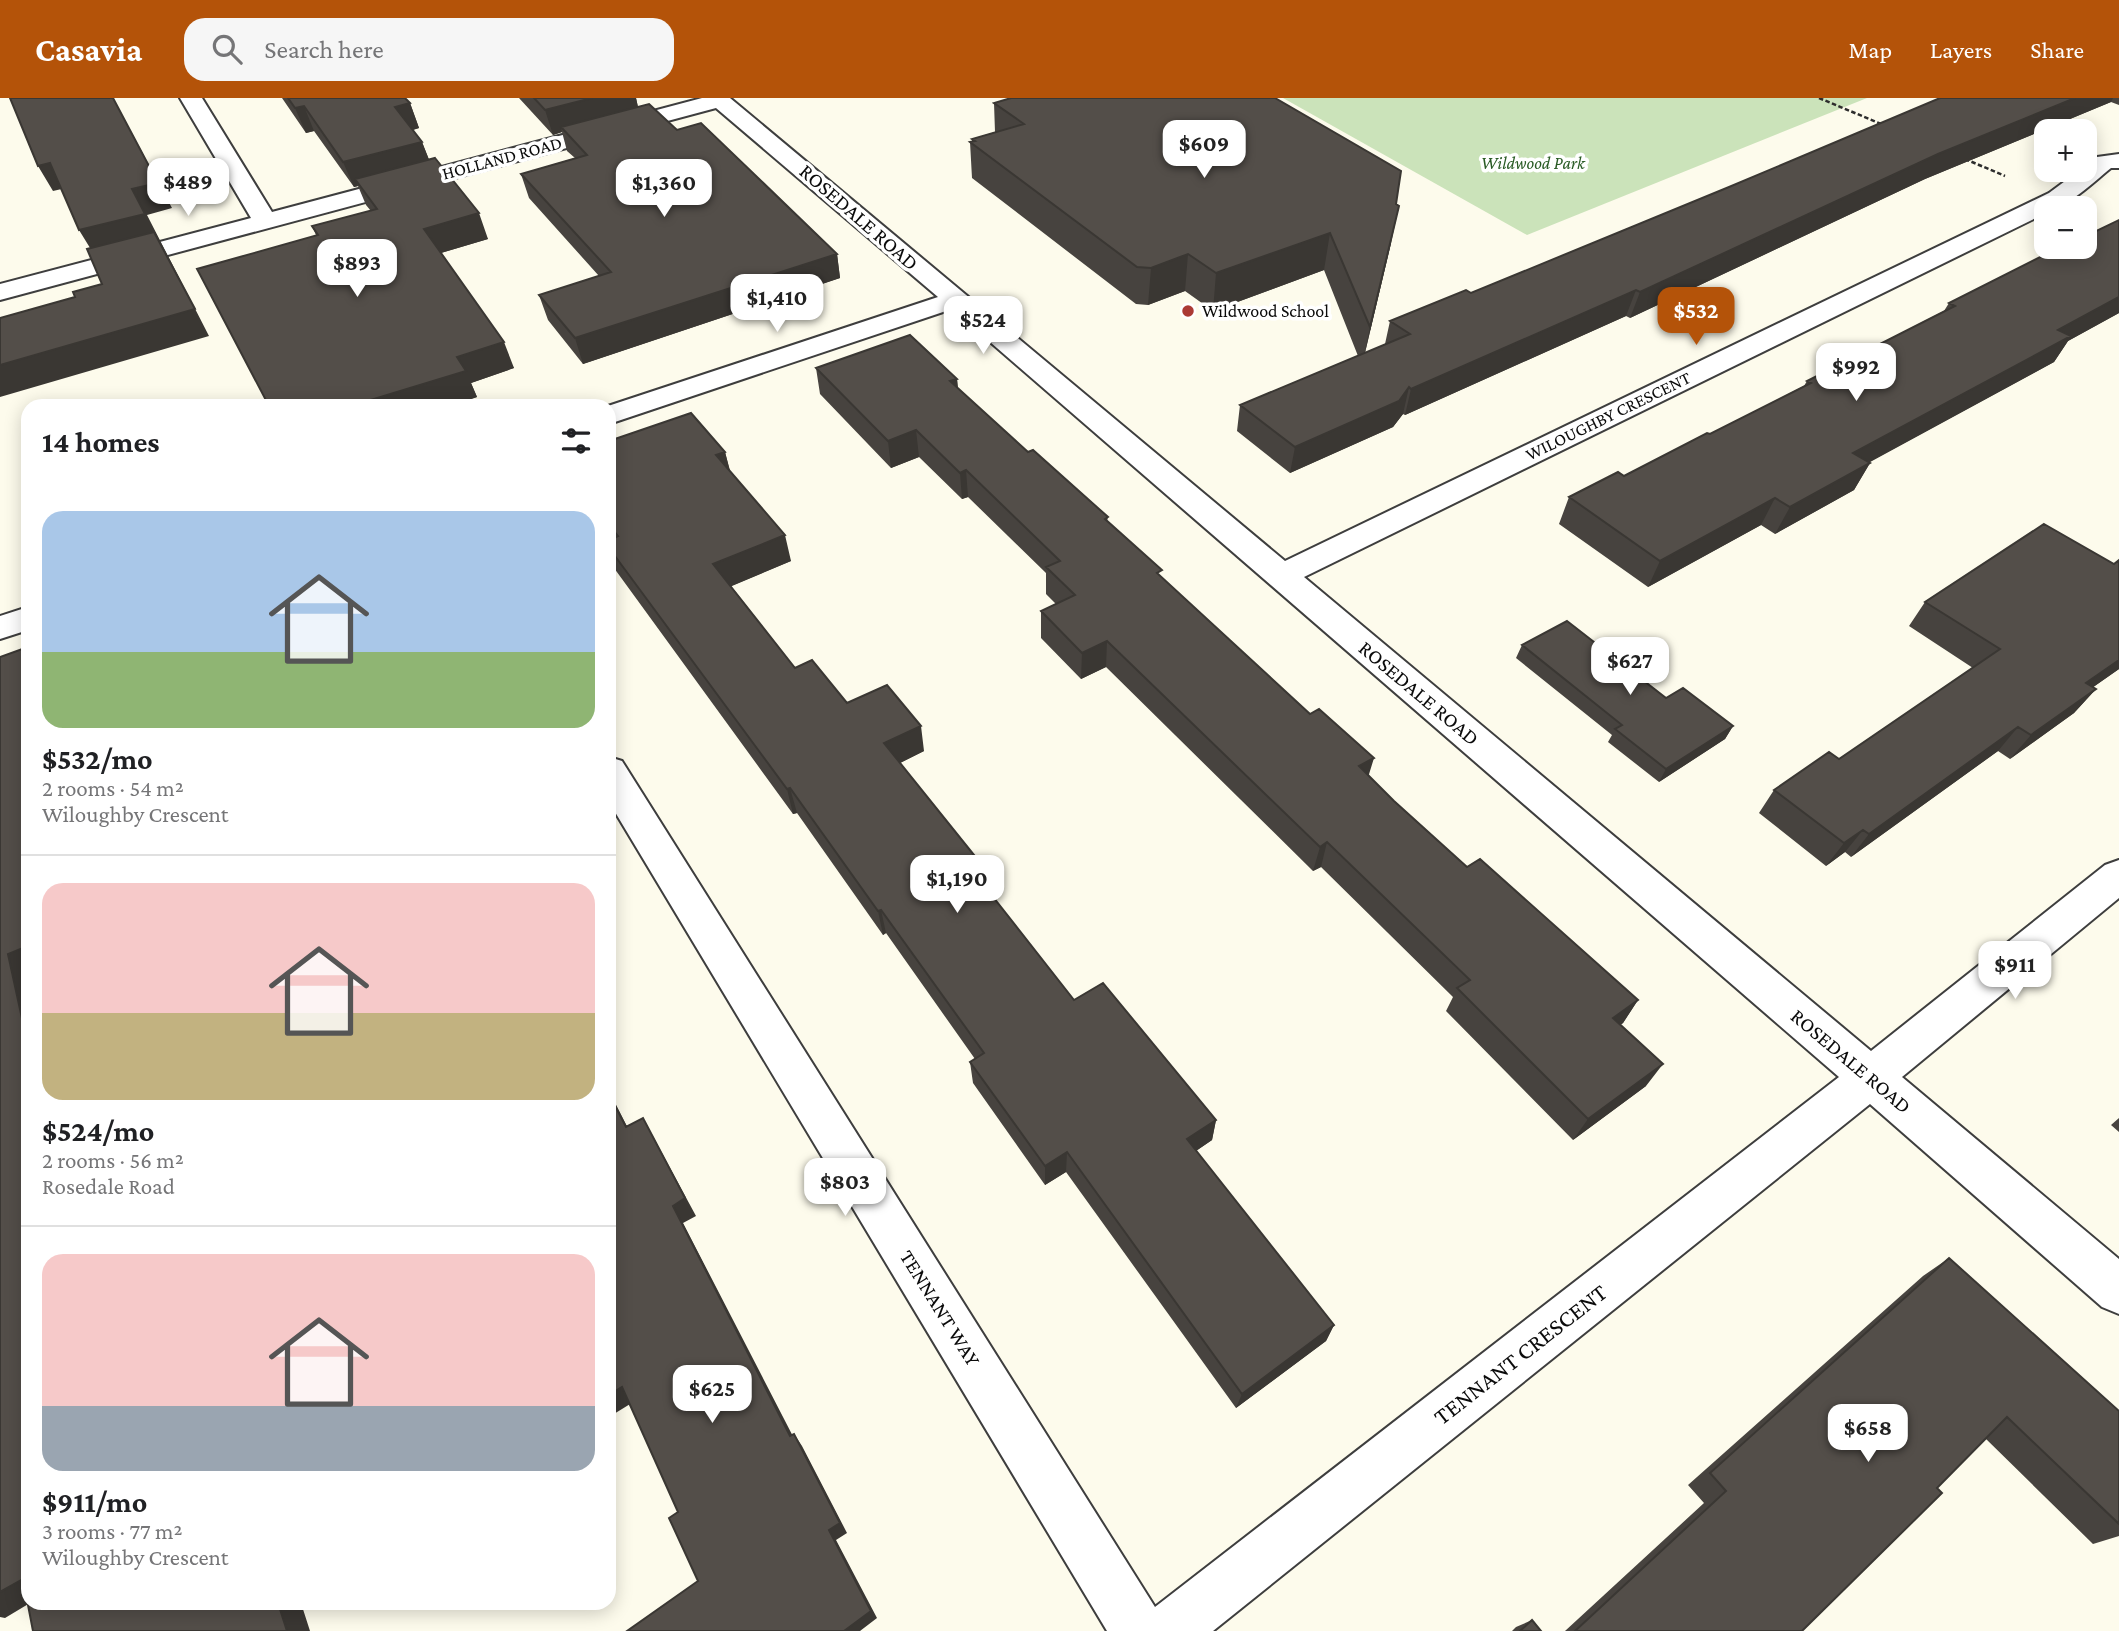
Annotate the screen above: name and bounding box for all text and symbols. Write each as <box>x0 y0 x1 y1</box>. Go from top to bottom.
search box <box>184 18 674 81</box>
icon: search <box>208 30 246 68</box>
text: Casavia <box>35 31 142 68</box>
text: Search here <box>264 35 384 64</box>
text: Map <box>1848 36 1892 63</box>
text: Layers <box>1930 36 1992 63</box>
text: Share <box>2030 36 2084 63</box>
map controls <box>2034 119 2097 259</box>
button: + <box>2034 119 2097 182</box>
pin: $609 <box>1163 120 1245 180</box>
text: $609 <box>1179 130 1229 156</box>
street label: HOLLAND ROAD <box>440 132 564 184</box>
park label: Wildwood Park <box>1481 153 1586 173</box>
pin: $489 <box>147 158 229 218</box>
pin: $1,360 <box>607 159 721 219</box>
street label: ROSEDALE ROAD <box>795 159 923 275</box>
text: $489 <box>163 168 213 194</box>
text: $1,360 <box>632 169 696 195</box>
button: − <box>2034 196 2097 259</box>
pin: $893 <box>316 240 398 299</box>
text: $893 <box>333 249 381 275</box>
pin: $1,410 <box>720 274 834 334</box>
text: $1,410 <box>746 284 808 310</box>
pin: $532 <box>1655 288 1737 347</box>
pin: $524 <box>942 296 1024 356</box>
text: $532 <box>1674 297 1718 323</box>
place label: Wildwood School <box>1202 301 1329 321</box>
marker: Wildwood School <box>1180 303 1196 319</box>
text: $524 <box>960 306 1006 332</box>
pin: $992 <box>1815 344 1897 403</box>
text: $992 <box>1832 353 1880 379</box>
street label: WILOUGHBY CRESCENT <box>1522 367 1694 465</box>
icon: filters <box>557 422 595 460</box>
text: 14 homes <box>42 425 160 458</box>
icon: home <box>256 556 382 682</box>
street label: ROSEDALE ROAD <box>1354 636 1484 750</box>
pin: $627 <box>1589 638 1671 697</box>
text: $627 <box>1607 647 1653 673</box>
text: $532/mo <box>42 742 153 775</box>
text: 2 rooms · 54 m² <box>42 775 184 801</box>
text: Wiloughby Crescent <box>42 801 228 827</box>
pin: $1,190 <box>900 856 1014 915</box>
text: $1,190 <box>926 865 988 891</box>
icon: home <box>256 928 382 1054</box>
pin: $911 <box>1974 942 2056 1001</box>
text: $911 <box>1994 951 2036 977</box>
street label: ROSEDALE ROAD <box>1786 1004 1916 1118</box>
text: $524/mo <box>42 1114 154 1147</box>
text: 2 rooms · 56 m² <box>42 1147 184 1173</box>
pin: $803 <box>804 1158 886 1218</box>
text: $803 <box>820 1168 870 1194</box>
text: Rosedale Road <box>42 1173 175 1199</box>
street label: TENNANT WAY <box>895 1246 986 1371</box>
street label: TENNANT CRESCENT <box>1428 1278 1612 1430</box>
icon: home <box>256 1299 382 1425</box>
pin: $625 <box>671 1366 753 1425</box>
text: $625 <box>689 1375 735 1401</box>
pin: $658 <box>1827 1404 1909 1464</box>
text: $658 <box>1844 1414 1892 1440</box>
text: $911/mo <box>42 1485 147 1518</box>
text: 3 rooms · 77 m² <box>42 1518 182 1544</box>
text: Wiloughby Crescent <box>42 1544 228 1570</box>

